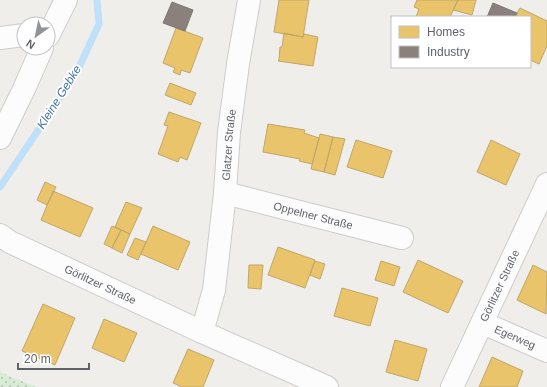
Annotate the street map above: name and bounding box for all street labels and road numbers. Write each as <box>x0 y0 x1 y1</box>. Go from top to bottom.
street label: Glatzer Straße <box>220 108 238 181</box>
street label: Oppelner Straße <box>272 200 354 231</box>
street label: Görlitzer Straße <box>478 248 521 323</box>
street label: Görlitzer Straße <box>63 262 138 306</box>
street label: Egerweg <box>493 323 537 351</box>

